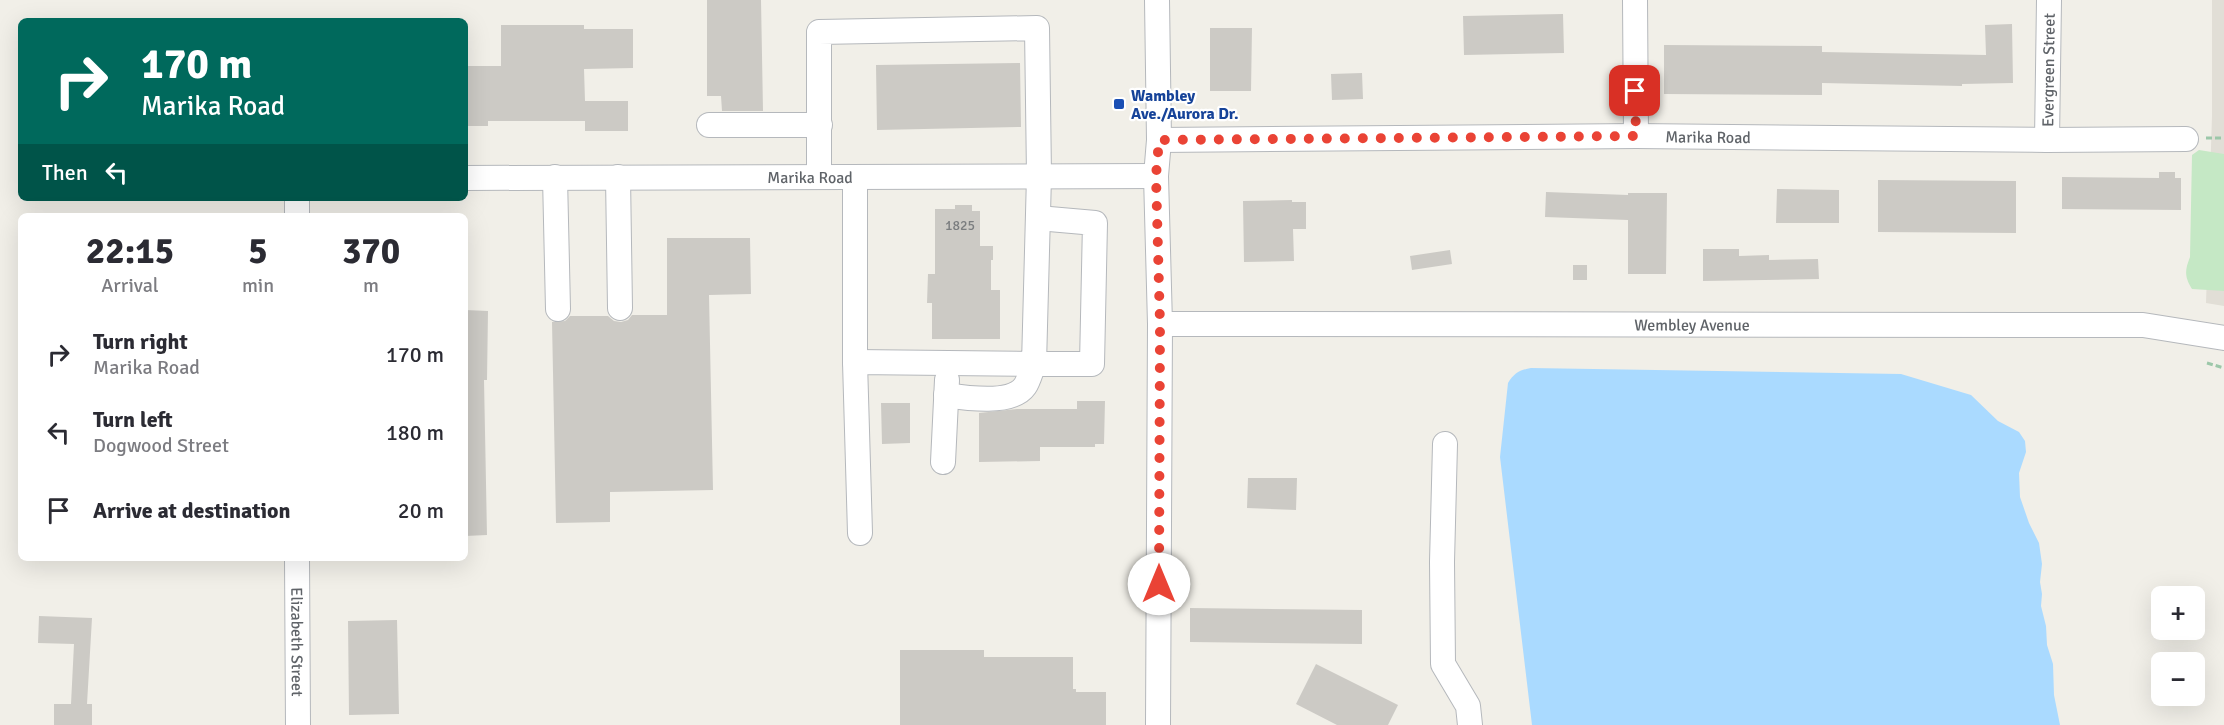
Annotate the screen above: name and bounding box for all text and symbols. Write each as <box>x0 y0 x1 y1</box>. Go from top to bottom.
street label: Evergreen Street <box>2038 13 2060 127</box>
text: 170 m <box>141 39 252 90</box>
icon: right <box>42 42 120 120</box>
pin <box>1609 65 1660 116</box>
icon: arrive <box>1618 74 1651 107</box>
place label: Wambley Ave./Aurora Dr. <box>1131 86 1239 124</box>
text: Marika Road <box>141 90 285 123</box>
marker: Wambley Ave./Aurora Dr. <box>1112 97 1126 111</box>
street label: Marika Road <box>1665 127 1751 148</box>
icon: left <box>100 156 133 189</box>
text: Then <box>42 159 88 186</box>
street label: Marika Road <box>767 168 853 188</box>
house number: 1825 <box>945 217 975 234</box>
text: 22:15 <box>86 229 174 274</box>
text: 5 <box>248 229 268 274</box>
text: 370 <box>342 229 400 274</box>
text: Arrival <box>101 273 159 298</box>
text: min <box>242 273 274 298</box>
text: m <box>363 273 379 298</box>
street label: Wembley Avenue <box>1634 315 1750 336</box>
text: Turn right <box>93 328 188 355</box>
icon: right <box>42 338 75 371</box>
text: 170 m <box>386 341 444 368</box>
text: Marika Road <box>93 355 200 380</box>
text: Turn left <box>93 406 173 433</box>
icon: left <box>42 416 75 449</box>
text: 180 m <box>386 419 444 446</box>
text: Dogwood Street <box>93 433 229 458</box>
icon: arrive <box>42 494 75 527</box>
text: Arrive at destination <box>93 497 290 524</box>
text: 20 m <box>398 497 444 524</box>
position arrow <box>1127 552 1191 616</box>
map controls <box>2151 586 2205 706</box>
button: + <box>2151 586 2205 640</box>
street label: Elizabeth Street <box>286 587 307 697</box>
button: − <box>2151 652 2205 706</box>

